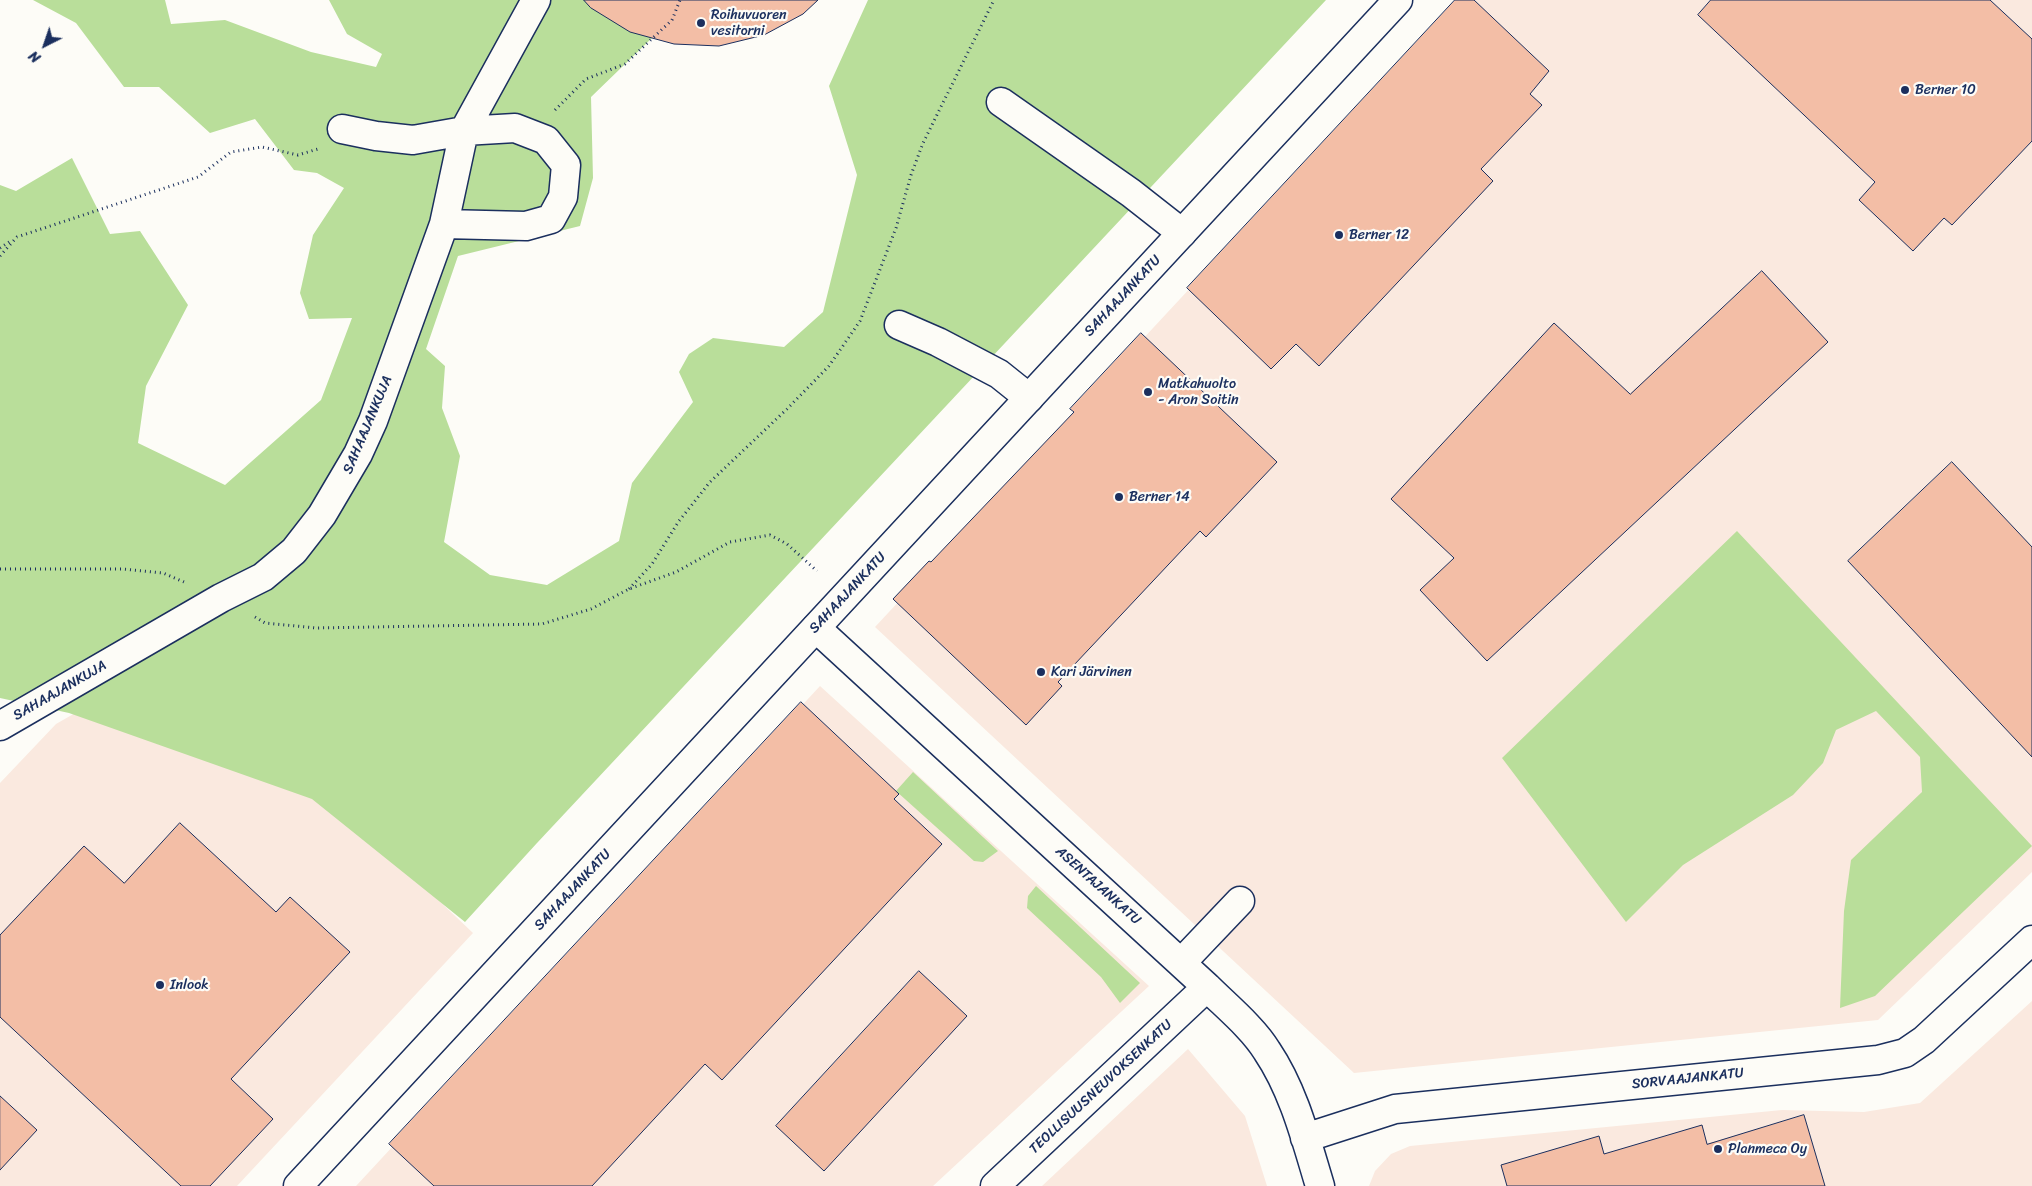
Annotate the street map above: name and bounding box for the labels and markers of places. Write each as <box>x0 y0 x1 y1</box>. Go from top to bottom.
place label: Roihuvuoren vesitorni <box>711 7 786 40</box>
marker: Roihuvuoren vesitorni <box>695 17 707 29</box>
place label: Berner 10 <box>1915 82 1976 98</box>
marker: Berner 10 <box>1899 84 1911 96</box>
place label: Berner 12 <box>1349 227 1409 243</box>
marker: Berner 12 <box>1333 229 1345 241</box>
place label: Matkahuolto - Aron Soitin <box>1158 376 1239 408</box>
marker: Matkahuolto - Aron Soitin <box>1142 386 1154 398</box>
place label: Berner 14 <box>1129 489 1190 505</box>
marker: Berner 14 <box>1113 491 1125 503</box>
place label: Kari Järvinen <box>1051 664 1132 680</box>
marker: Kari Järvinen <box>1035 666 1047 678</box>
place label: Inlook <box>170 977 209 993</box>
marker: Inlook <box>154 979 166 991</box>
place label: Planmeca Oy <box>1728 1141 1807 1157</box>
marker: Planmeca Oy <box>1712 1143 1724 1155</box>

